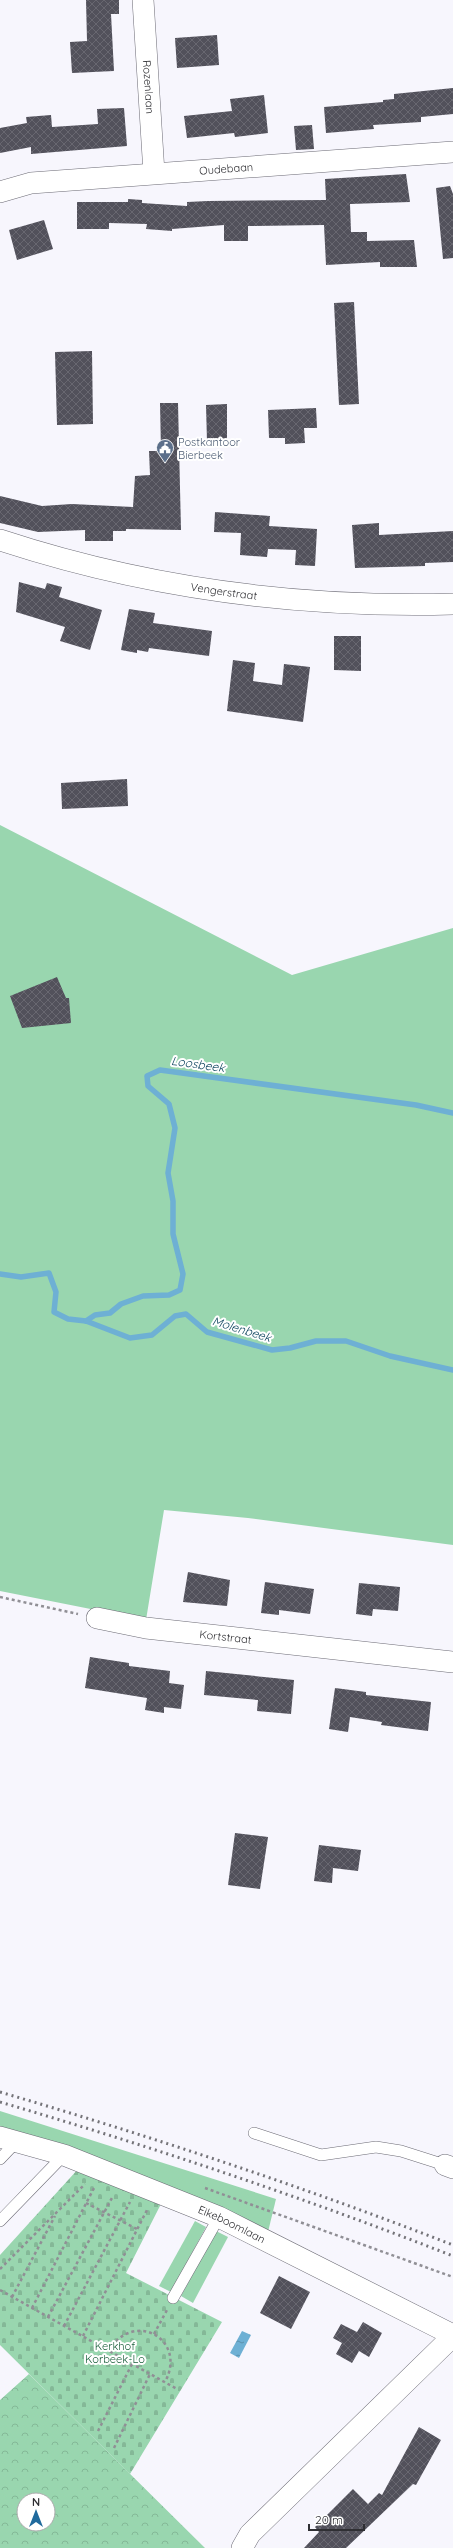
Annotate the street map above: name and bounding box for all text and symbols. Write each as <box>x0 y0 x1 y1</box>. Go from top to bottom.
street label: Rozenlaan <box>140 59 157 114</box>
street label: Oudebaan <box>199 160 254 178</box>
place label: Postkantoor Bierbeek <box>178 435 241 462</box>
public building icon: Postkantoor Bierbeek <box>155 438 175 463</box>
street label: Vengerstraat <box>190 580 258 603</box>
water label: Loosbeek <box>170 1053 227 1075</box>
water label: Molenbeek <box>211 1313 275 1346</box>
street label: Kortstraat <box>199 1627 253 1647</box>
street label: Eikeboomlaan <box>196 2202 268 2246</box>
park label: Kerkhof Korbeek-Lo <box>85 2339 145 2366</box>
north arrow <box>16 2492 56 2532</box>
text: N <box>32 2495 40 2509</box>
scale bar <box>309 2506 364 2532</box>
text: 20 m <box>315 2512 343 2527</box>

